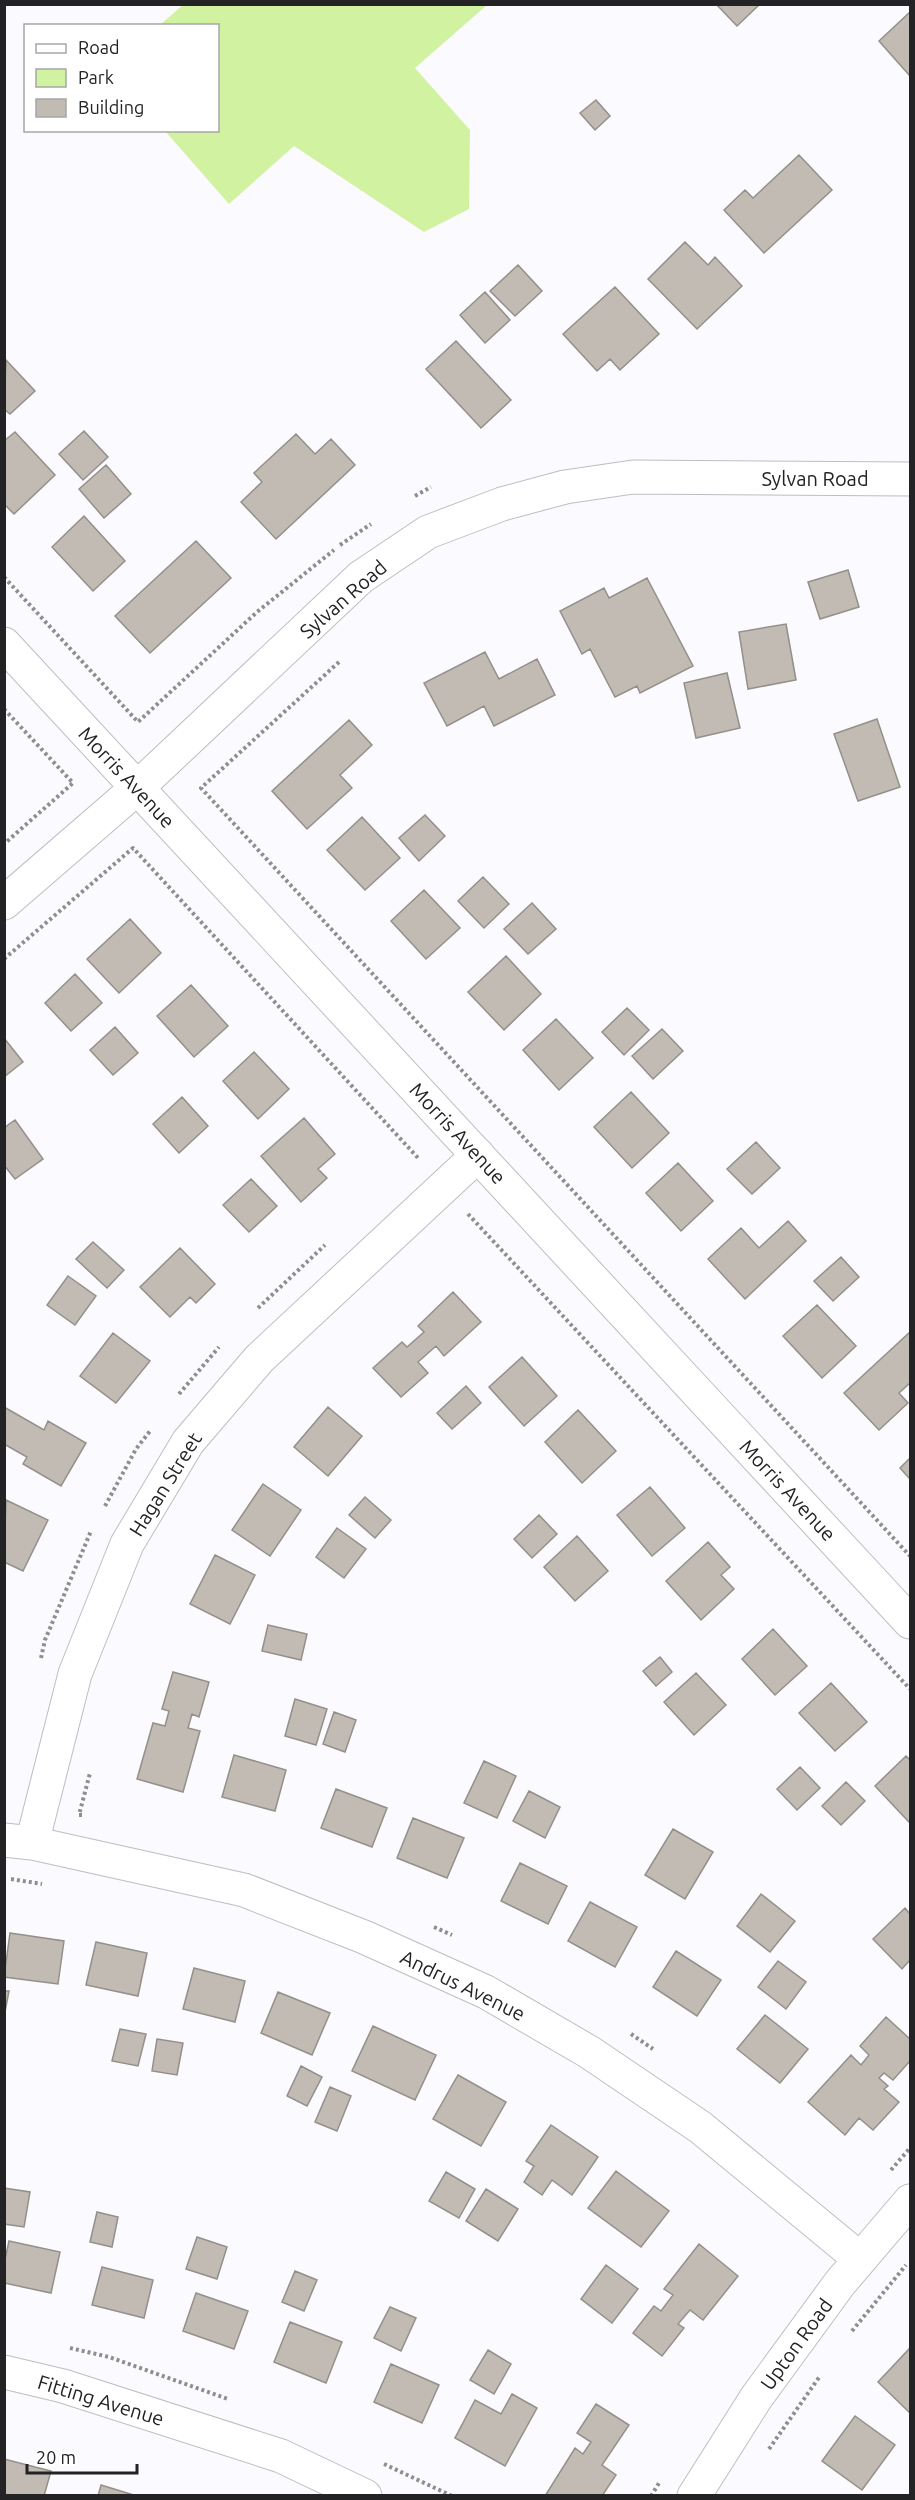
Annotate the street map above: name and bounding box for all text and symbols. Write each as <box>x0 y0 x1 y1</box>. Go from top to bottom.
legend <box>24 24 219 132</box>
text: Road <box>78 37 120 57</box>
text: Park <box>78 67 114 87</box>
text: Building <box>78 97 144 117</box>
street label: Sylvan Road <box>761 467 869 490</box>
street label: Sylvan Road <box>295 555 391 643</box>
street label: Morris Avenue <box>74 722 180 832</box>
street label: Morris Avenue <box>405 1078 511 1188</box>
street label: Hagan Street <box>124 1428 206 1540</box>
street label: Morris Avenue <box>735 1435 841 1545</box>
street label: Andrus Avenue <box>397 1945 529 2025</box>
street label: Upton Road <box>755 2294 837 2394</box>
street label: Fitting Avenue <box>35 2370 167 2430</box>
scale bar <box>27 2437 136 2475</box>
text: 20 m <box>36 2447 76 2467</box>

